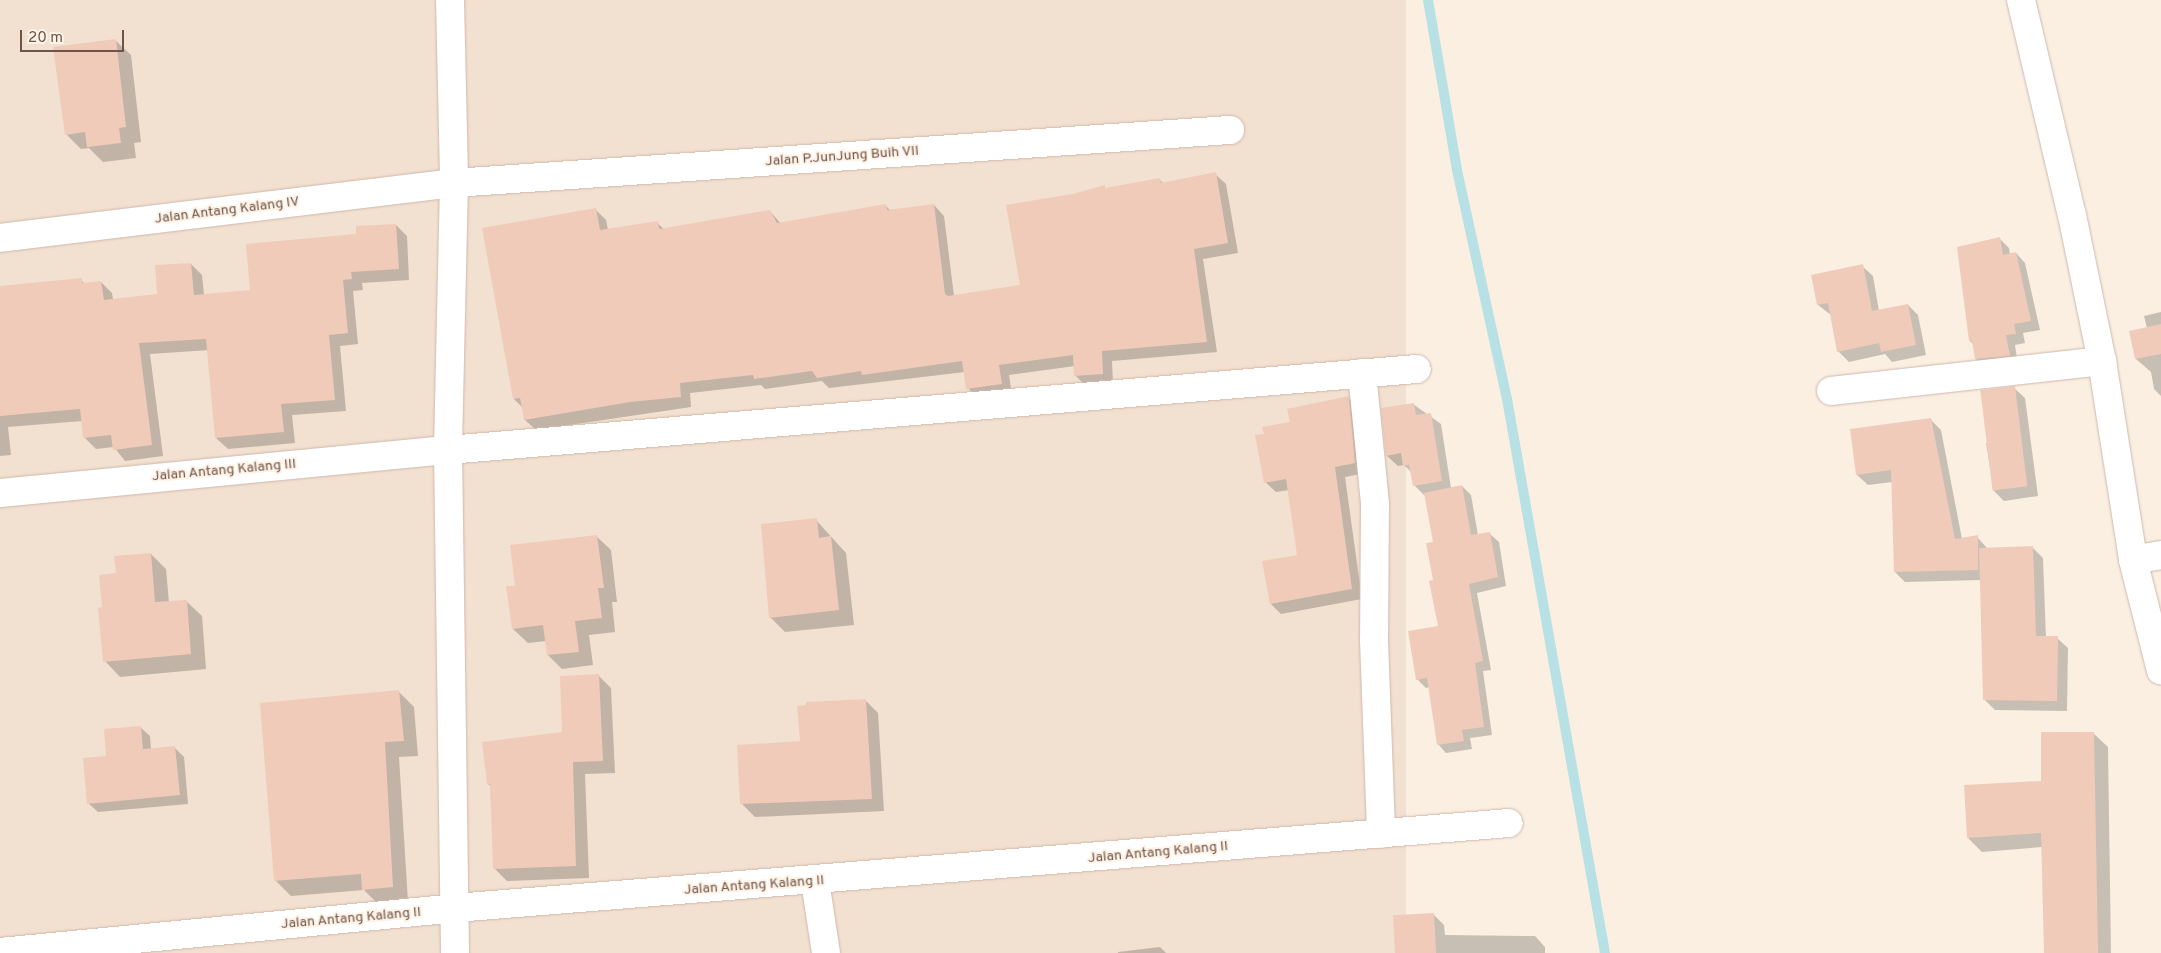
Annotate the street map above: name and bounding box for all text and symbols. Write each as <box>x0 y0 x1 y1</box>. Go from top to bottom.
scale bar <box>22 20 126 52</box>
text: 20 m <box>28 29 63 48</box>
street label: Jalan P.JunJung Buih VII <box>764 143 920 171</box>
street label: Jalan Antang Kalang IV <box>153 194 301 228</box>
street label: Jalan Antang Kalang III <box>151 456 297 486</box>
street label: Jalan Antang Kalang II <box>1087 838 1229 868</box>
street label: Jalan Antang Kalang II <box>683 873 825 899</box>
street label: Jalan Antang Kalang II <box>280 904 422 934</box>

